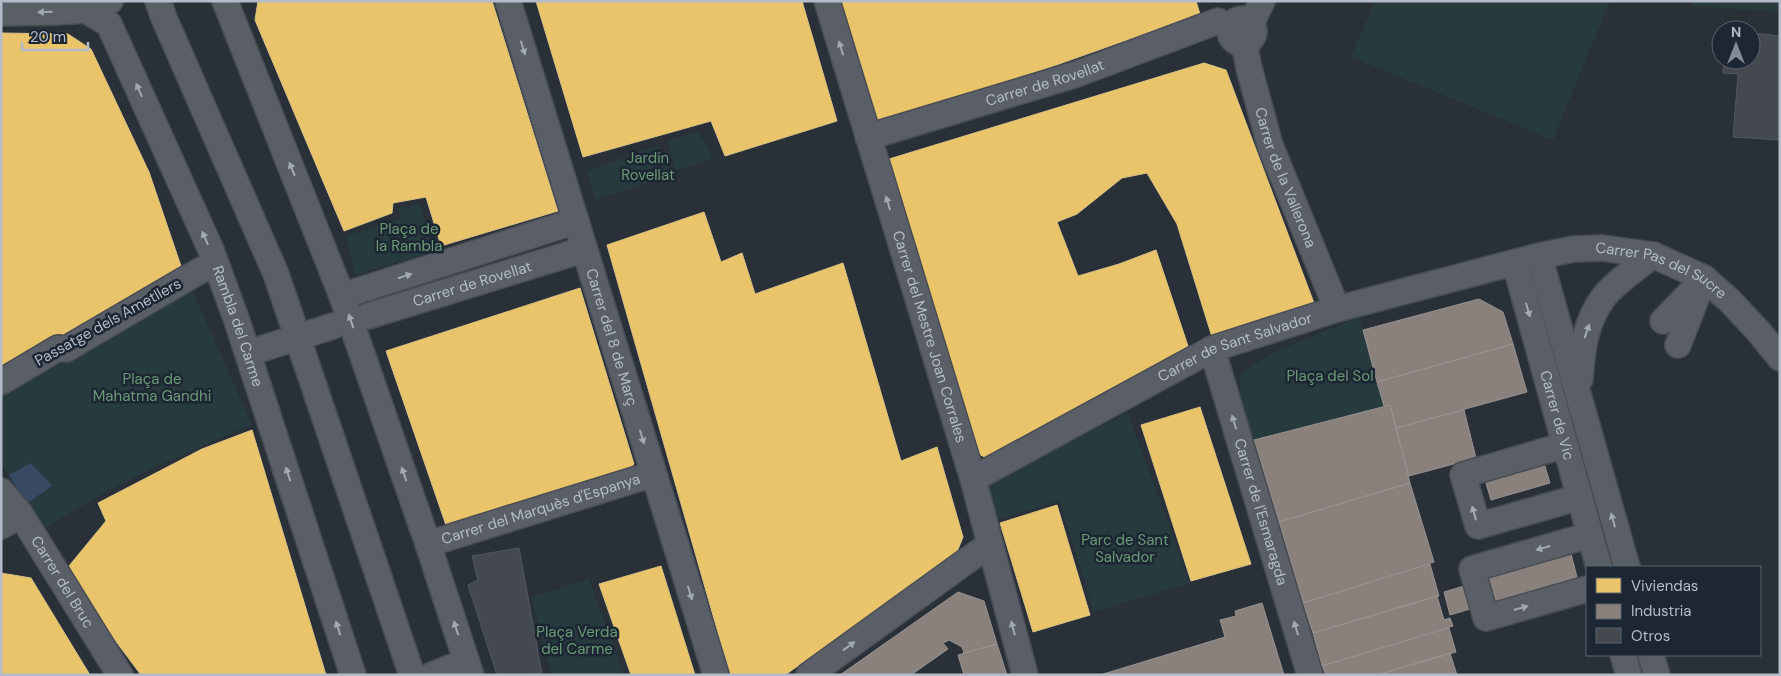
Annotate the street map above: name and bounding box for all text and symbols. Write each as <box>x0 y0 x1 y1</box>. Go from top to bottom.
one-way arrow <box>37 8 53 16</box>
scale bar <box>22 20 89 52</box>
north arrow <box>1711 20 1761 70</box>
text: N <box>1731 23 1741 41</box>
text: 20 m <box>30 27 66 47</box>
one-way arrow <box>519 40 527 55</box>
one-way arrow <box>837 40 845 55</box>
street label: Carrer de Rovellat <box>983 55 1107 111</box>
one-way arrow <box>134 83 142 97</box>
street label: Carrer de la Vallerona <box>1250 105 1321 251</box>
park label: Jardín Rovellat <box>621 148 675 185</box>
one-way arrow <box>288 162 295 177</box>
one-way arrow <box>884 195 892 210</box>
park label: Plaça de la Rambla <box>376 219 442 256</box>
street label: Carrer del Mestre Joan Corrales <box>888 228 971 445</box>
one-way arrow <box>201 231 209 245</box>
street label: Carrer Pas del Sucre <box>1595 238 1731 303</box>
street label: Carrer de Rovellat <box>410 256 534 312</box>
street label: Rambla del Carme <box>208 263 268 389</box>
street label: Carrer del 8 de Març <box>581 266 642 409</box>
one-way arrow <box>397 271 412 279</box>
street label: Passatge dels Ametllers <box>31 273 185 371</box>
one-way arrow <box>1524 302 1532 317</box>
street label: Carrer de Sant Salvador <box>1154 308 1315 387</box>
one-way arrow <box>347 313 355 328</box>
one-way arrow <box>1584 324 1591 339</box>
park label: Plaça del Sol <box>1286 366 1374 386</box>
street label: Carrer de Vic <box>1535 368 1579 462</box>
park label: Plaça de Mahatma Gandhi <box>93 369 211 406</box>
one-way arrow <box>1230 415 1238 430</box>
one-way arrow <box>639 430 647 445</box>
street label: Carrer de l'Esmaragda <box>1229 436 1292 588</box>
one-way arrow <box>283 466 291 481</box>
one-way arrow <box>400 467 407 482</box>
street label: Carrer del Marquès d'Espanya <box>439 469 643 549</box>
one-way arrow <box>1470 506 1478 521</box>
one-way arrow <box>1609 513 1617 528</box>
park label: Parc de Sant Salvador <box>1081 530 1169 567</box>
street label: Carrer del Bruc <box>26 532 99 632</box>
one-way arrow <box>1536 545 1551 553</box>
legend <box>1586 566 1761 656</box>
text: Viviendas <box>1631 576 1698 596</box>
one-way arrow <box>687 585 695 600</box>
text: Industria <box>1631 601 1692 621</box>
one-way arrow <box>1514 604 1529 612</box>
one-way arrow <box>1008 620 1016 635</box>
one-way arrow <box>1291 620 1299 635</box>
one-way arrow <box>333 621 341 636</box>
one-way arrow <box>452 621 459 636</box>
park label: Plaça Verda del Carme <box>536 622 618 659</box>
text: Otros <box>1631 626 1670 646</box>
one-way arrow <box>842 641 856 651</box>

